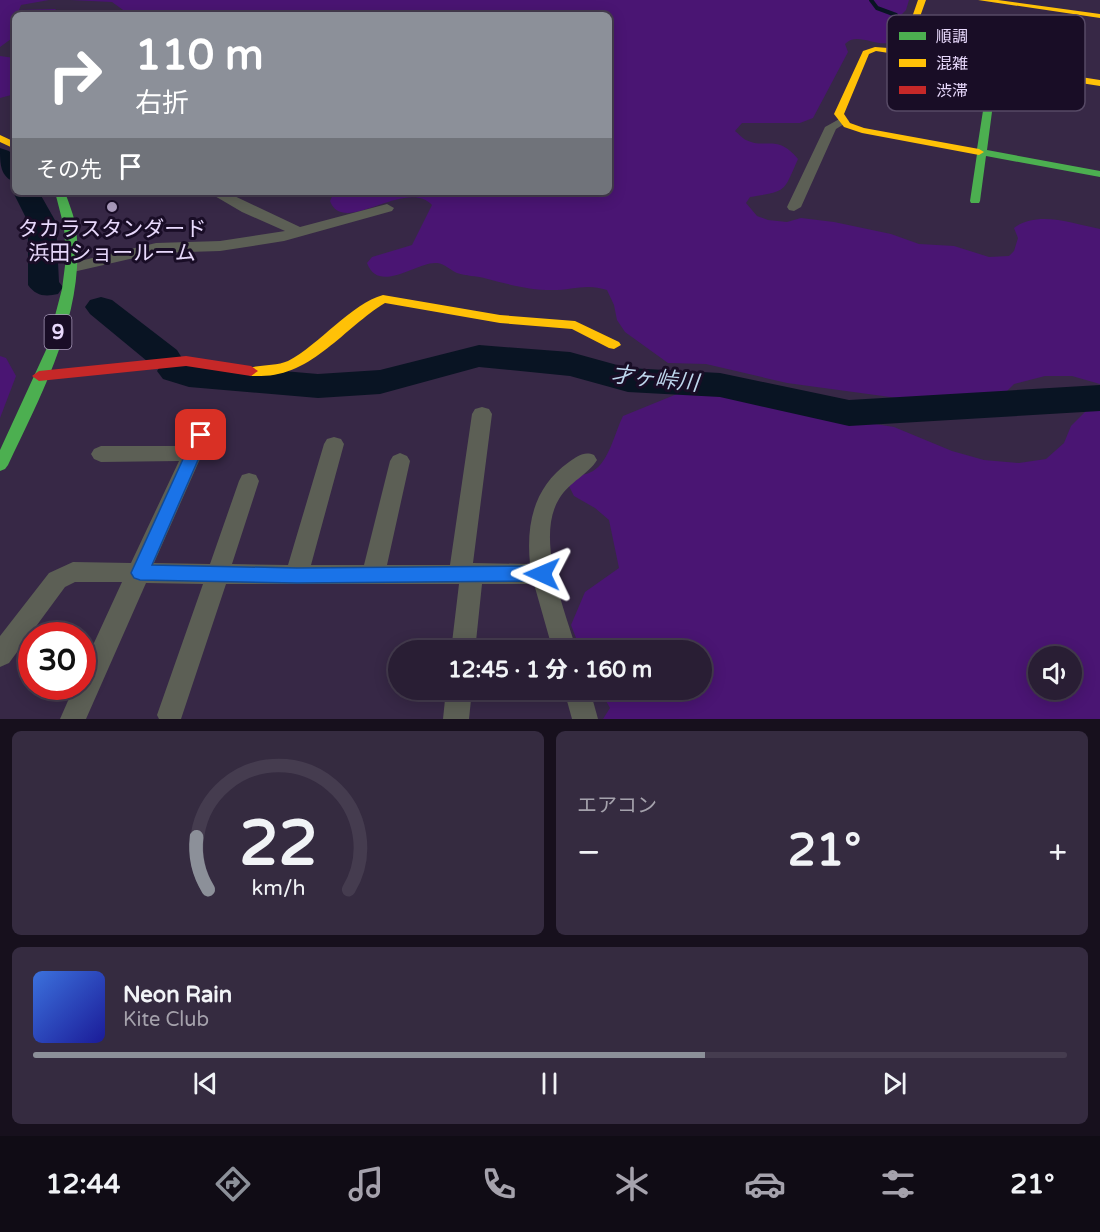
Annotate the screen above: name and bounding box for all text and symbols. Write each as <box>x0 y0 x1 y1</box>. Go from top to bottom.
legend <box>887 15 1085 111</box>
text: 順調 <box>936 27 968 47</box>
text: 110 m <box>135 30 264 81</box>
icon: right <box>36 36 114 114</box>
text: 混雑 <box>936 54 968 74</box>
text: 渋滞 <box>936 81 968 101</box>
text: 右折 <box>135 87 189 120</box>
icon: arrive <box>114 150 147 183</box>
text: その先 <box>36 157 102 183</box>
marker: タカラスタンダード 浜田ショールーム <box>105 200 119 214</box>
place label: タカラスタンダード 浜田ショールーム <box>18 217 206 266</box>
road number: 9 <box>44 315 72 349</box>
water label: 才ヶ峠川 <box>610 361 702 397</box>
pin <box>175 409 226 460</box>
icon: arrive <box>184 418 217 451</box>
position arrow <box>510 542 574 606</box>
speed limit sign: 30 <box>18 622 96 700</box>
map controls <box>1028 646 1082 700</box>
button: sound <box>1028 646 1082 700</box>
text: 12:45 · 1 分 · 160 m <box>448 657 652 683</box>
text: エアコン <box>577 794 657 818</box>
text: 22 <box>239 807 317 882</box>
text: 21° <box>788 824 861 878</box>
text: − <box>577 833 601 872</box>
text: + <box>1048 833 1067 872</box>
text: km/h <box>251 875 305 901</box>
text: Neon Rain <box>123 982 232 1008</box>
text: Kite Club <box>123 1008 209 1032</box>
icon: previous <box>189 1067 222 1100</box>
icon: pause <box>533 1067 566 1100</box>
icon: next <box>878 1067 911 1100</box>
icon: directions <box>212 1163 254 1205</box>
icon: music <box>345 1163 387 1205</box>
icon: phone <box>478 1163 520 1205</box>
icon: climate <box>611 1163 653 1205</box>
icon: car <box>744 1163 786 1205</box>
icon: filters <box>877 1163 919 1205</box>
text: 12:44 <box>46 1168 120 1201</box>
text: 21° <box>1010 1168 1054 1201</box>

